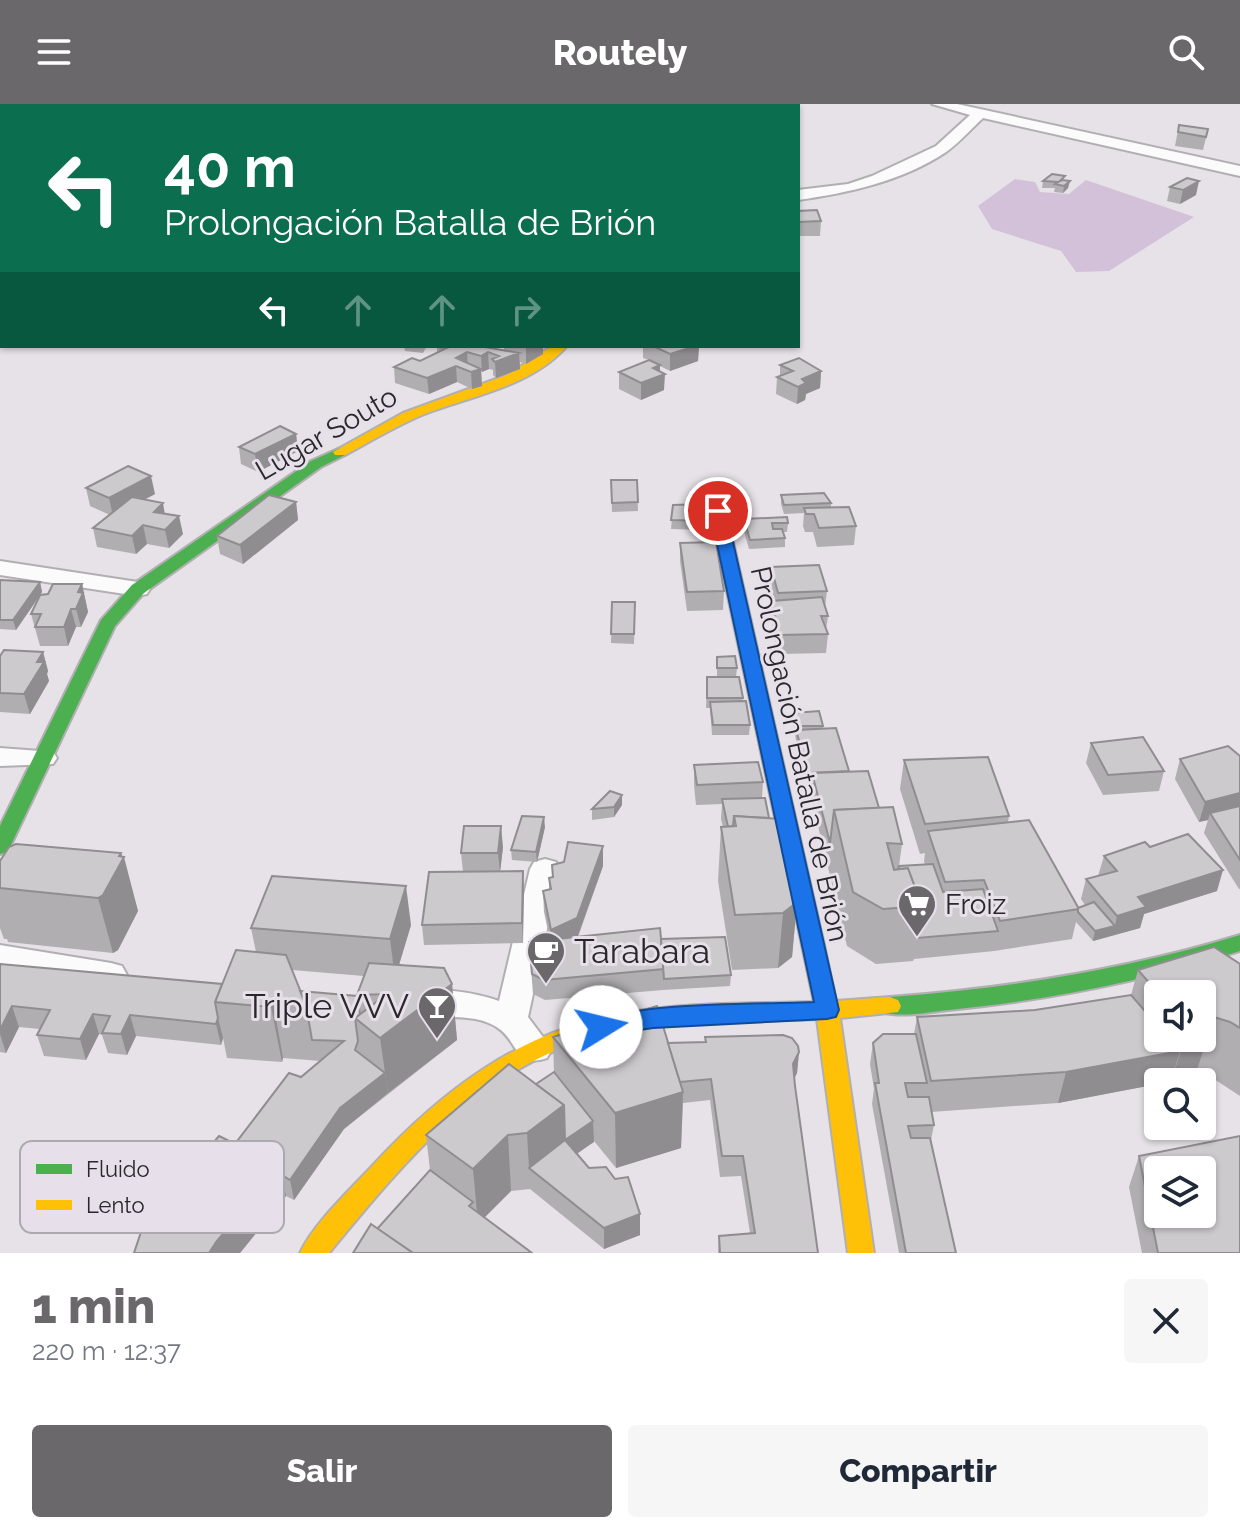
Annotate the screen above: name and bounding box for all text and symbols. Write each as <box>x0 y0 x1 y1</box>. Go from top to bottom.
icon: menu <box>32 30 76 74</box>
icon: search <box>1164 30 1208 74</box>
text: Routely <box>553 31 687 73</box>
text: 40 m <box>164 134 296 200</box>
icon: left <box>32 136 136 240</box>
text: Prolongación Batalla de Brión <box>164 201 656 243</box>
icon: left <box>252 288 296 332</box>
icon: ahead <box>336 288 380 332</box>
icon: ahead <box>420 288 464 332</box>
icon: right <box>504 288 548 332</box>
street label: Lugar Souto <box>250 380 403 487</box>
pin <box>684 477 752 545</box>
icon: arrive <box>696 489 740 533</box>
street label: Prolongación Batalla de Brión <box>744 563 855 945</box>
supermarket icon: Froiz <box>896 883 938 938</box>
place label: Froiz <box>945 888 1006 921</box>
cafe icon: Tarabara <box>525 930 567 985</box>
place label: Tarabara <box>574 931 710 971</box>
map controls <box>1144 980 1216 1228</box>
button: sound <box>1144 980 1216 1052</box>
bar icon: Triple VVV <box>416 985 458 1040</box>
position arrow <box>559 985 643 1069</box>
place label: Triple VVV <box>245 986 409 1026</box>
button: search <box>1144 1068 1216 1140</box>
legend <box>20 1141 284 1233</box>
text: Fluido <box>86 1156 150 1182</box>
button: layers <box>1144 1156 1216 1228</box>
text: Lento <box>86 1192 144 1218</box>
text: 1 min <box>32 1278 155 1334</box>
button: close <box>1124 1279 1208 1363</box>
text: 220 m · 12:37 <box>32 1336 181 1366</box>
button: Salir <box>32 1425 612 1517</box>
button: Compartir <box>628 1425 1208 1517</box>

